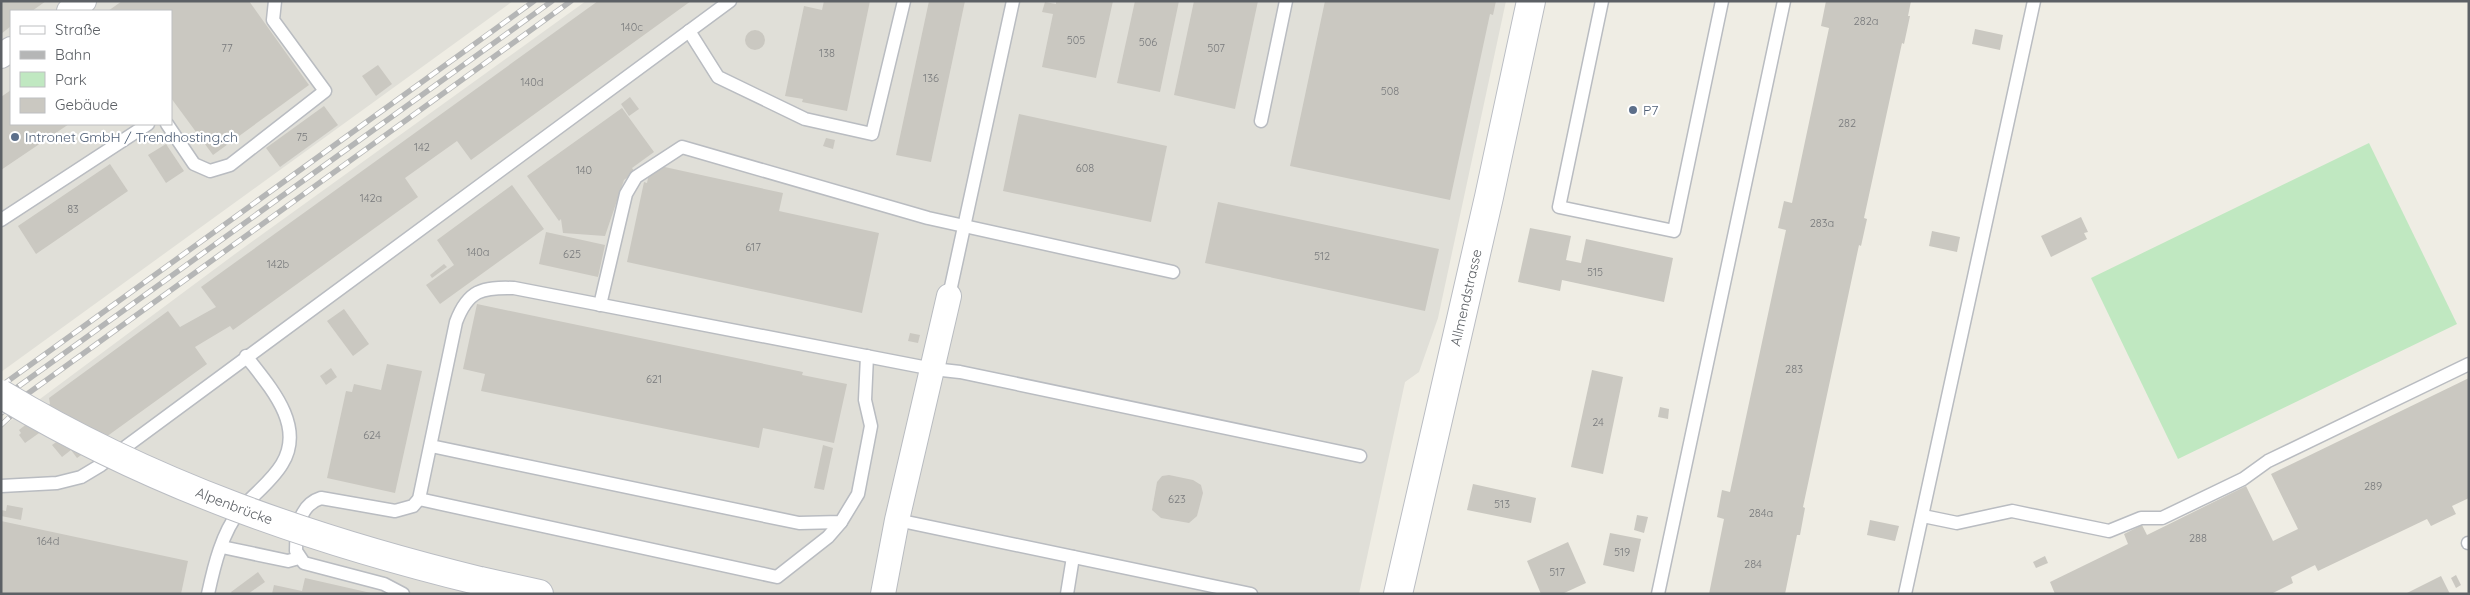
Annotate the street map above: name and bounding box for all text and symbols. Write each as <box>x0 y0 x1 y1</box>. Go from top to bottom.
legend <box>10 10 172 125</box>
house number: 282a <box>1854 14 1878 28</box>
text: Straße <box>55 20 101 39</box>
house number: 140c <box>621 20 643 34</box>
house number: 505 <box>1067 33 1085 47</box>
house number: 506 <box>1139 35 1157 49</box>
house number: 77 <box>221 41 233 55</box>
house number: 507 <box>1207 41 1225 55</box>
text: Bahn <box>55 45 91 64</box>
house number: 138 <box>819 46 835 60</box>
text: Park <box>55 70 87 89</box>
house number: 136 <box>923 71 939 85</box>
house number: 140d <box>520 75 544 89</box>
house number: 508 <box>1381 84 1399 98</box>
text: Gebäude <box>55 95 118 114</box>
place label: P7 <box>1643 101 1659 119</box>
marker: P7 <box>1627 104 1639 116</box>
house number: 282 <box>1838 116 1856 130</box>
place label: Intronet GmbH / Trendhosting.ch <box>25 128 238 146</box>
house number: 75 <box>296 130 308 144</box>
marker: Intronet GmbH / Trendhosting.ch <box>9 131 21 143</box>
house number: 142 <box>414 140 430 154</box>
house number: 608 <box>1076 161 1094 175</box>
house number: 140 <box>576 163 592 177</box>
house number: 142a <box>360 191 382 205</box>
house number: 83 <box>67 202 79 216</box>
house number: 283a <box>1810 216 1834 230</box>
house number: 617 <box>745 240 761 254</box>
house number: 140a <box>467 245 489 259</box>
house number: 625 <box>563 247 581 261</box>
street label: Allmendstrasse <box>1446 247 1486 348</box>
house number: 512 <box>1314 249 1330 263</box>
house number: 142b <box>267 257 290 271</box>
house number: 515 <box>1587 265 1603 279</box>
house number: 283 <box>1785 362 1803 376</box>
house number: 621 <box>646 372 662 386</box>
house number: 24 <box>1592 415 1604 429</box>
house number: 624 <box>363 428 381 442</box>
house number: 289 <box>2364 479 2382 493</box>
street label: Alpenbrücke <box>193 483 275 529</box>
house number: 623 <box>1168 492 1186 506</box>
house number: 513 <box>1494 497 1510 511</box>
house number: 284a <box>1749 506 1773 520</box>
house number: 288 <box>2189 531 2207 545</box>
house number: 164d <box>37 534 59 548</box>
house number: 519 <box>1614 545 1630 559</box>
house number: 284 <box>1744 557 1762 571</box>
house number: 517 <box>1549 565 1565 579</box>

